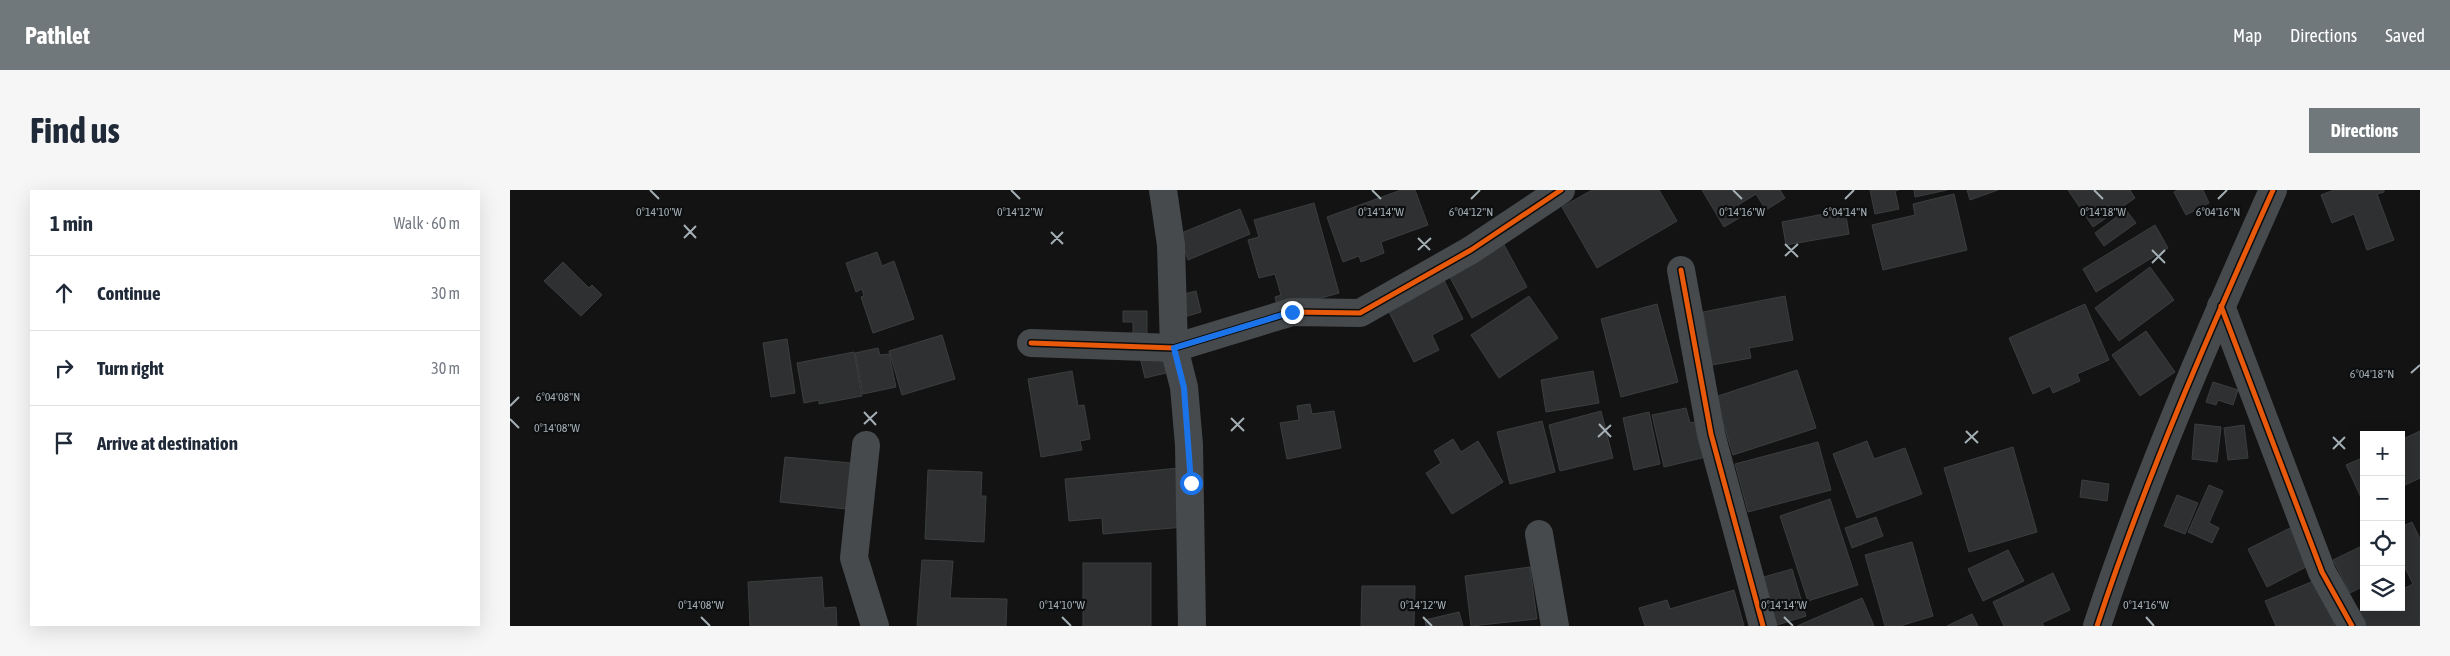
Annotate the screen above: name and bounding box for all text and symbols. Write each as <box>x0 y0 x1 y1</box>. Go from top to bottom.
text: Pathlet <box>25 22 90 49</box>
text: Map <box>2233 25 2262 46</box>
text: Directions <box>2290 25 2357 46</box>
text: Saved <box>2385 25 2425 46</box>
button: Directions <box>2309 108 2420 153</box>
text: Find us <box>30 110 120 150</box>
text: 0°14'10"W <box>636 205 682 219</box>
text: 0°14'12"W <box>997 205 1043 219</box>
text: 0°14'14"W <box>1358 205 1404 219</box>
text: 6°04'12"N <box>1449 205 1493 219</box>
text: 0°14'16"W <box>1719 205 1765 219</box>
text: 6°04'14"N <box>1823 205 1867 219</box>
text: 0°14'18"W <box>2080 205 2126 219</box>
text: 6°04'16"N <box>2196 205 2240 219</box>
text: 1 min <box>50 211 93 235</box>
text: Walk · 60 m <box>394 214 460 232</box>
icon: ahead <box>50 279 78 307</box>
text: Continue <box>97 282 161 304</box>
text: 30 m <box>431 284 460 302</box>
route end <box>1281 301 1304 324</box>
icon: right <box>50 354 78 382</box>
text: Turn right <box>97 357 164 379</box>
text: 30 m <box>431 359 460 377</box>
text: 6°04'18"N <box>2350 367 2394 381</box>
text: 6°04'08"N <box>536 390 580 404</box>
text: 0°14'08"W <box>534 421 580 435</box>
icon: arrive <box>50 429 78 457</box>
map controls <box>2360 431 2405 611</box>
button: + <box>2360 431 2405 476</box>
text: Arrive at destination <box>97 432 238 454</box>
route start <box>1180 472 1203 495</box>
button: − <box>2360 476 2405 521</box>
button: locate <box>2360 521 2405 566</box>
button: layers <box>2360 566 2405 611</box>
text: 0°14'08"W <box>678 598 724 612</box>
text: 0°14'10"W <box>1039 598 1085 612</box>
text: 0°14'12"W <box>1400 598 1446 612</box>
text: 0°14'14"W <box>1761 598 1807 612</box>
text: 0°14'16"W <box>2123 598 2169 612</box>

